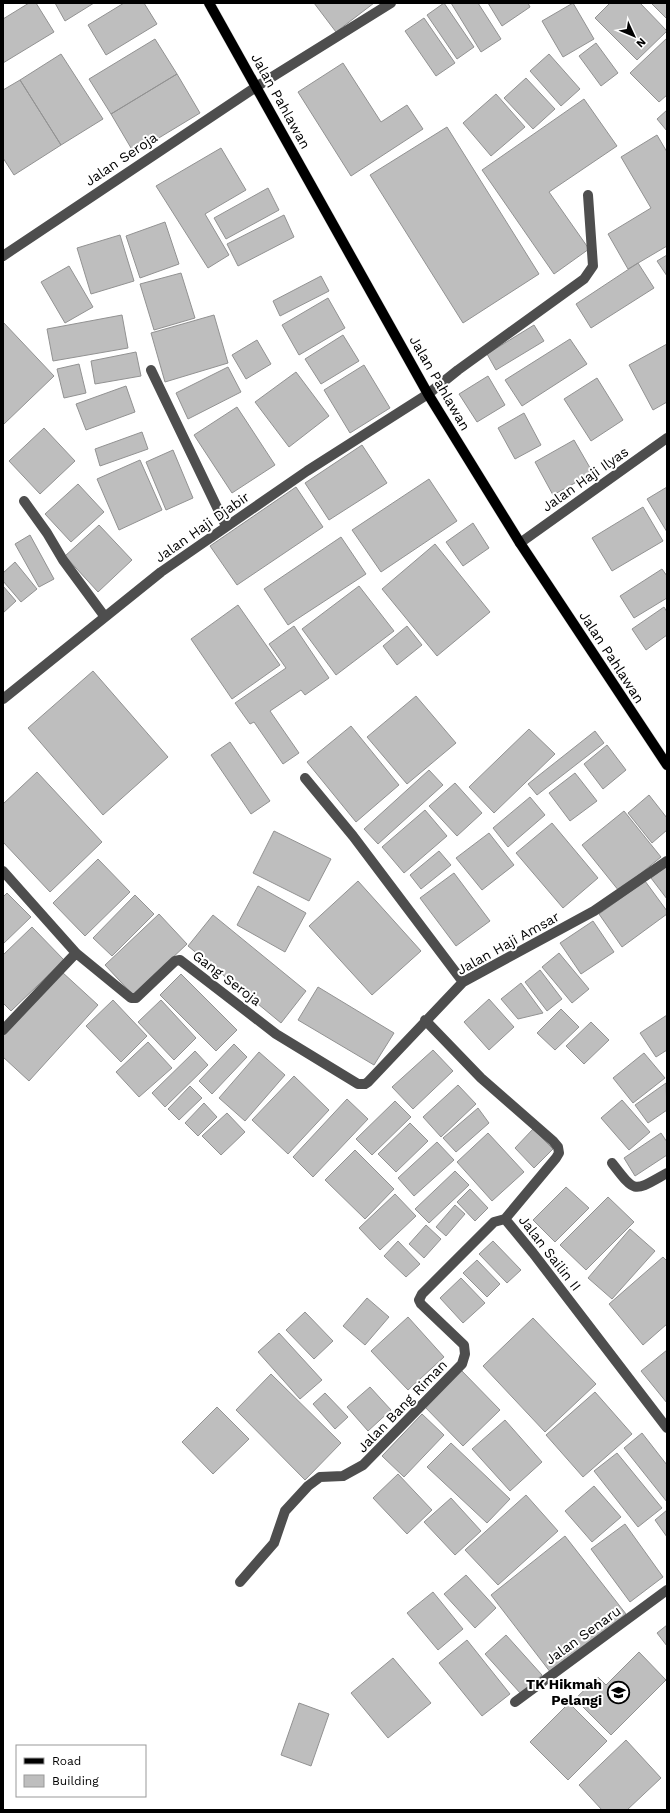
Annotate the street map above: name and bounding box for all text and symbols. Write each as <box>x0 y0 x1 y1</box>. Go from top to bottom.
north arrow <box>614 16 654 56</box>
text: N <box>633 35 648 50</box>
street label: Jalan Pahlawan <box>248 51 314 151</box>
street label: Jalan Seroja <box>82 129 160 189</box>
street label: Jalan Pahlawan <box>406 333 474 433</box>
street label: Jalan Haji Ilyas <box>539 443 631 515</box>
street label: Jalan Haji Djabir <box>152 488 252 566</box>
street label: Jalan Pahlawan <box>576 608 648 706</box>
street label: Jalan Haji Amsar <box>454 908 562 978</box>
street label: Gang Seroja <box>190 947 264 1009</box>
street label: Jalan Sailin II <box>516 1212 584 1294</box>
street label: Jalan Bang Riman <box>354 1357 450 1455</box>
street label: Jalan Senaru <box>542 1602 624 1668</box>
place label: TK Hikmah Pelangi <box>526 1676 602 1708</box>
school or university icon: TK Hikmah Pelangi <box>605 1679 631 1705</box>
legend <box>16 1745 146 1797</box>
text: Road <box>52 1754 81 1768</box>
text: Building <box>52 1774 99 1788</box>

